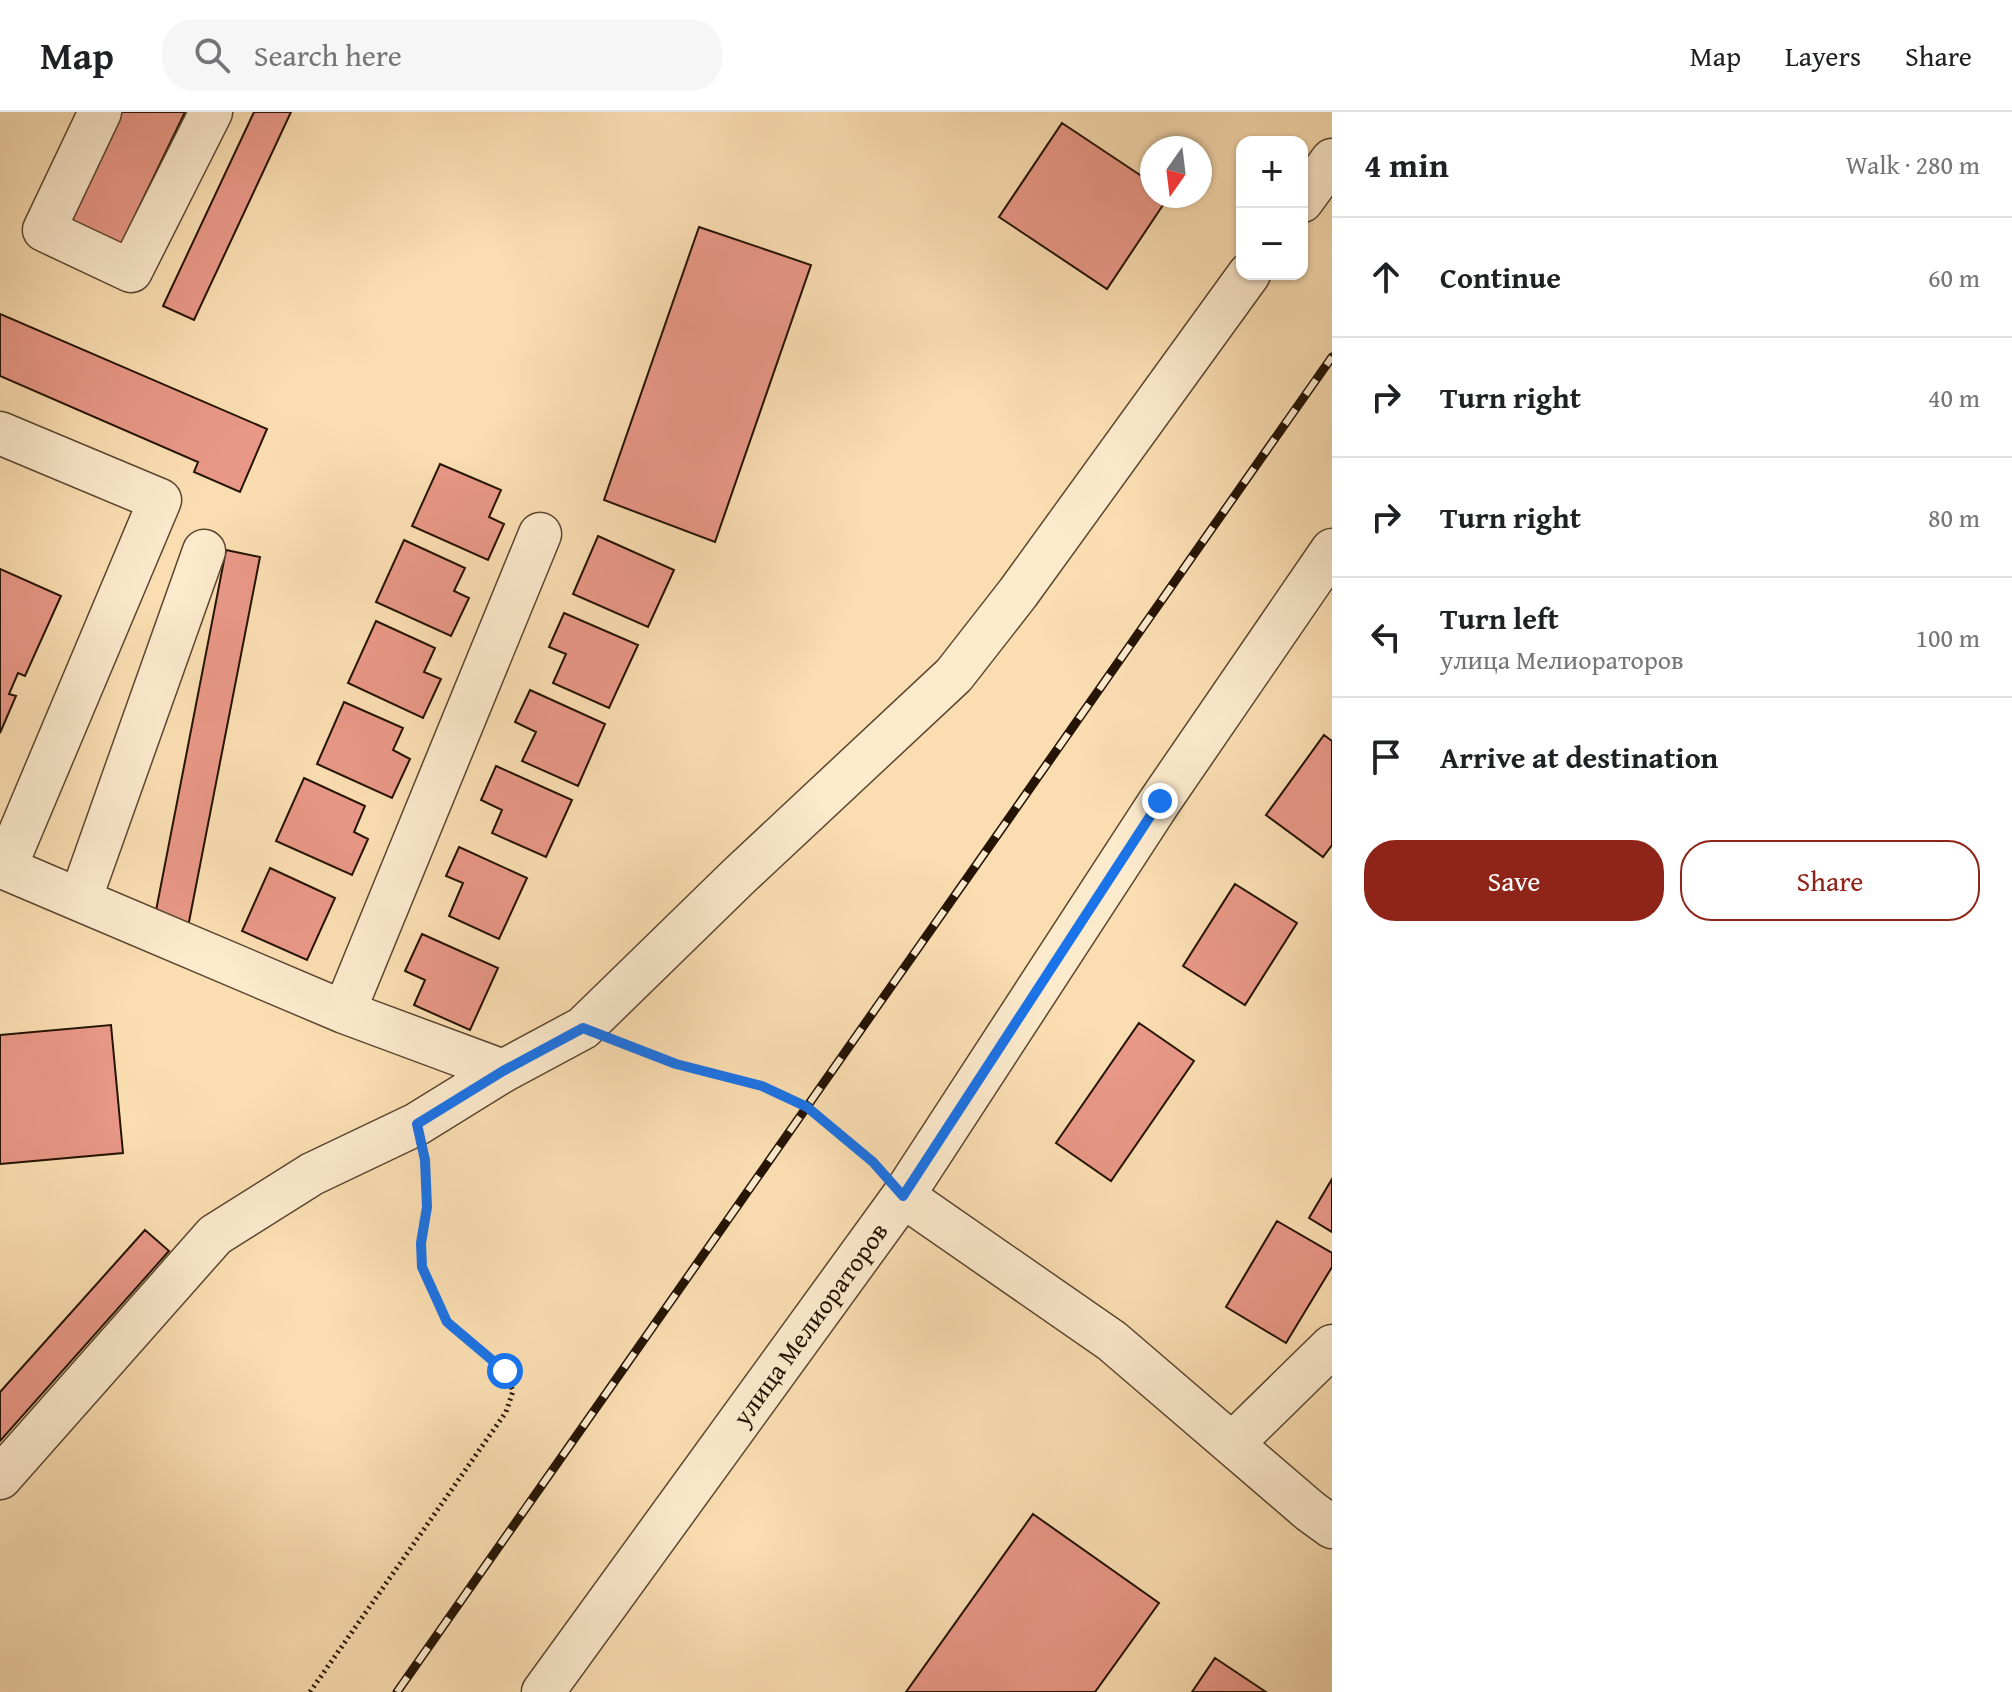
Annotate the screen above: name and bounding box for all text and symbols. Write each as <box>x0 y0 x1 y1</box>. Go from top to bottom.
search box <box>162 19 722 91</box>
text: Map <box>40 27 114 83</box>
icon: search <box>190 33 234 77</box>
text: Search here <box>254 33 402 77</box>
text: Map <box>1690 35 1741 76</box>
text: Layers <box>1785 35 1861 76</box>
text: Share <box>1905 35 1972 76</box>
north arrow <box>1140 136 1212 208</box>
map controls <box>1236 136 1308 280</box>
button: + <box>1236 136 1308 208</box>
text: 4 min <box>1364 140 1449 189</box>
text: Walk · 280 m <box>1846 145 1980 184</box>
button: − <box>1236 208 1308 280</box>
icon: ahead <box>1364 255 1408 299</box>
text: Continue <box>1440 255 1561 299</box>
text: 60 m <box>1928 258 1980 297</box>
icon: right <box>1364 375 1408 419</box>
text: Turn right <box>1440 375 1581 419</box>
text: 40 m <box>1928 378 1980 417</box>
icon: right <box>1364 495 1408 539</box>
text: Turn right <box>1440 495 1581 539</box>
text: 80 m <box>1928 498 1980 537</box>
text: Turn left <box>1440 596 1559 640</box>
icon: left <box>1364 615 1408 659</box>
text: 100 m <box>1915 618 1980 657</box>
text: улица Мелиораторов <box>1440 640 1684 679</box>
icon: arrive <box>1364 735 1408 779</box>
text: Arrive at destination <box>1440 735 1718 779</box>
route end <box>1142 783 1178 819</box>
button: Save <box>1364 840 1664 921</box>
button: Share <box>1680 840 1980 921</box>
street label: улица Мелиораторов <box>722 1214 897 1435</box>
route start <box>487 1353 523 1389</box>

